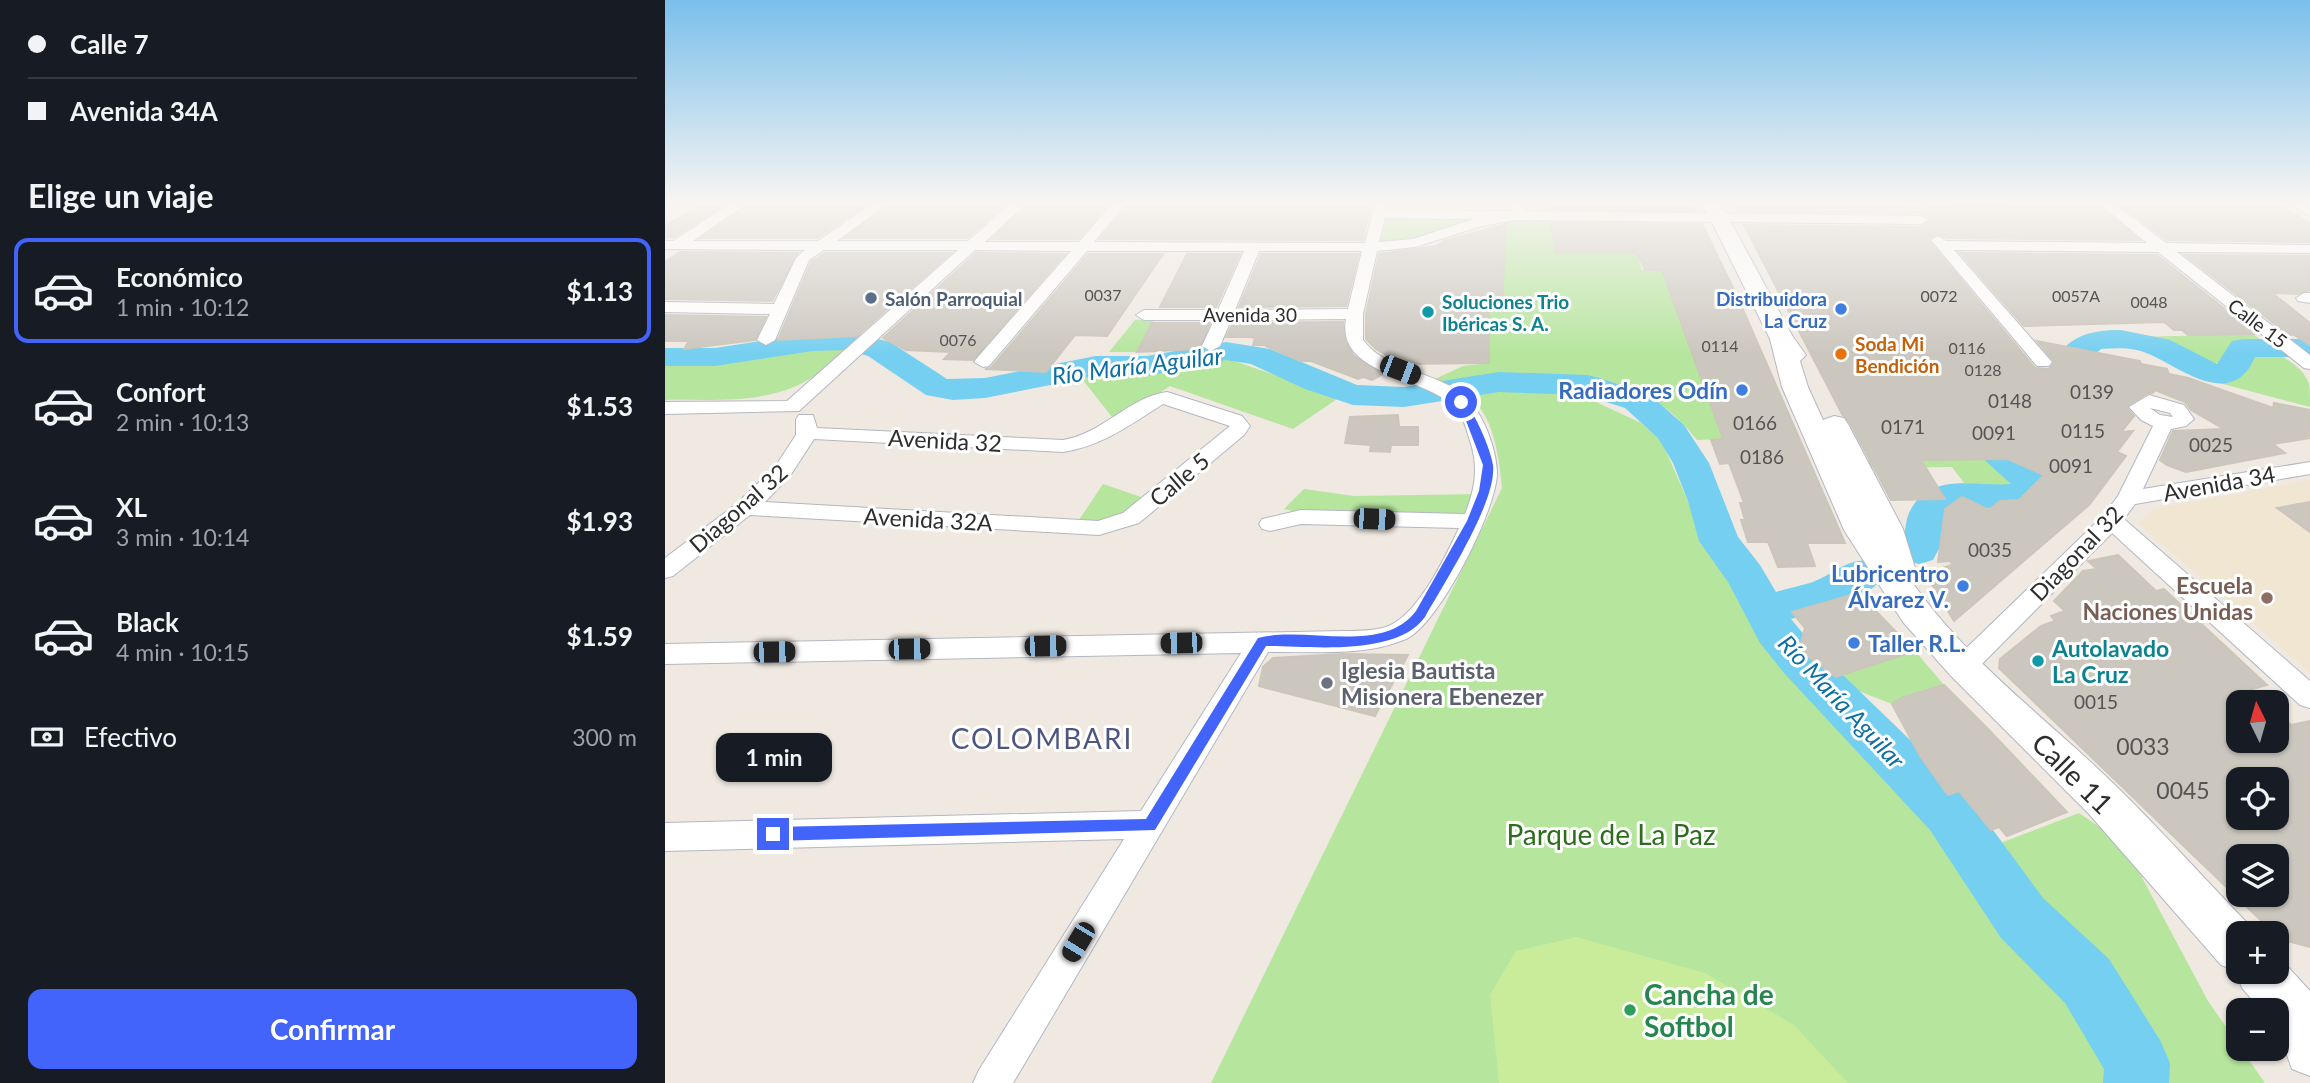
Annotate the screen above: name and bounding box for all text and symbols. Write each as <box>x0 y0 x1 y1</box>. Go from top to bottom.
text: Calle 7 <box>70 28 149 60</box>
text: Avenida 34A <box>70 95 218 127</box>
text: Elige un viaje <box>28 176 213 215</box>
icon: car <box>32 259 95 322</box>
text: Económico <box>116 261 243 293</box>
text: $1.13 <box>567 275 633 307</box>
house number: 0037 <box>1084 285 1122 304</box>
house number: 0072 <box>1920 286 1958 305</box>
house number: 0057A <box>2052 286 2100 305</box>
place label: Salón Parroquial <box>885 287 1023 310</box>
place label: Distribuidora La Cruz <box>1716 287 1827 332</box>
marker: Salón Parroquial <box>863 290 879 306</box>
place label: Soluciones Trio Ibéricas S. A. <box>1442 290 1569 335</box>
house number: 0048 <box>2130 292 2168 311</box>
text: 1 min · 10:12 <box>116 293 249 321</box>
street label: Calle 15 <box>2224 293 2292 353</box>
marker: Distribuidora La Cruz <box>1833 301 1849 317</box>
street label: Avenida 30 <box>1203 303 1297 326</box>
marker: Soluciones Trio Ibéricas S. A. <box>1420 304 1436 320</box>
house number: 0076 <box>939 330 977 349</box>
place label: Soda Mi Bendición <box>1855 332 1939 377</box>
house number: 0114 <box>1701 336 1739 355</box>
house number: 0116 <box>1948 338 1986 357</box>
water label: Río María Aguilar <box>1050 340 1225 390</box>
marker: Soda Mi Bendición <box>1833 346 1849 362</box>
car <box>1377 353 1424 387</box>
house number: 0128 <box>1964 360 2002 379</box>
icon: car <box>32 374 95 437</box>
text: Confort <box>116 376 206 408</box>
place label: Radiadores Odín <box>1558 376 1728 404</box>
house number: 0139 <box>2070 380 2114 403</box>
marker: Radiadores Odín <box>1734 382 1750 398</box>
route start <box>1445 386 1477 418</box>
house number: 0148 <box>1988 389 2032 412</box>
text: $1.53 <box>567 390 633 422</box>
text: 2 min · 10:13 <box>116 408 249 436</box>
house number: 0166 <box>1733 411 1777 434</box>
house number: 0171 <box>1881 415 1925 438</box>
house number: 0115 <box>2061 419 2105 442</box>
house number: 0091 <box>1972 421 2016 444</box>
street label: Avenida 32 <box>888 423 1002 457</box>
house number: 0025 <box>2189 433 2233 456</box>
house number: 0186 <box>1740 445 1784 468</box>
street label: Calle 5 <box>1144 446 1214 512</box>
house number: 0091 <box>2049 454 2093 477</box>
street label: Diagonal 32 <box>683 458 793 558</box>
street label: Avenida 34 <box>2161 459 2277 507</box>
icon: car <box>32 489 95 552</box>
text: XL <box>116 491 147 523</box>
street label: Diagonal 32 <box>2024 500 2128 606</box>
street label: Avenida 32A <box>863 502 994 536</box>
text: $1.93 <box>567 505 633 537</box>
car <box>1353 508 1396 530</box>
text: 3 min · 10:14 <box>116 523 249 551</box>
house number: 0035 <box>1968 538 2012 561</box>
place label: Lubricentro Álvarez V. <box>1831 559 1949 613</box>
place label: Escuela Naciones Unidas <box>2082 571 2253 625</box>
marker: Lubricentro Álvarez V. <box>1955 578 1971 594</box>
marker: Escuela Naciones Unidas <box>2259 590 2275 606</box>
icon: car <box>32 604 95 667</box>
text: Black <box>116 606 179 638</box>
text: $1.59 <box>567 620 633 652</box>
water label: Río María Aguilar <box>1773 628 1912 774</box>
place label: Taller R.L. <box>1868 629 1966 657</box>
car <box>1160 632 1203 654</box>
place label: Autolavado La Cruz <box>2051 634 2169 688</box>
car <box>1024 635 1067 657</box>
marker: Taller R.L. <box>1846 635 1862 651</box>
text: 4 min · 10:15 <box>116 638 249 666</box>
car <box>888 638 931 660</box>
car <box>753 641 796 663</box>
marker: Autolavado La Cruz <box>2030 653 2046 669</box>
place label: Iglesia Bautista Misionera Ebenezer <box>1341 656 1544 710</box>
marker: Iglesia Bautista Misionera Ebenezer <box>1319 675 1335 691</box>
house number: 0015 <box>2074 690 2118 713</box>
north arrow <box>2226 690 2289 752</box>
map controls <box>2226 690 2289 1061</box>
icon: cash <box>28 718 66 756</box>
text: Efectivo <box>84 721 177 753</box>
district label: COLOMBARI <box>951 721 1133 755</box>
text: 300 m <box>572 723 637 751</box>
street label: Calle 11 <box>2026 726 2120 820</box>
callout: 1 min <box>715 732 831 782</box>
house number: 0033 <box>2116 732 2170 760</box>
text: 1 min <box>745 743 803 771</box>
button: locate <box>2226 767 2289 830</box>
house number: 0045 <box>2156 776 2210 804</box>
park label: Parque de La Paz <box>1506 817 1716 851</box>
route end <box>757 818 789 850</box>
button: layers <box>2226 844 2289 907</box>
car <box>1059 919 1098 965</box>
button: + <box>2226 921 2289 984</box>
place label: Cancha de Softbol <box>1644 977 1774 1043</box>
button: Confirmar <box>28 989 637 1069</box>
button: − <box>2226 998 2289 1061</box>
marker: Cancha de Softbol <box>1622 1002 1638 1018</box>

